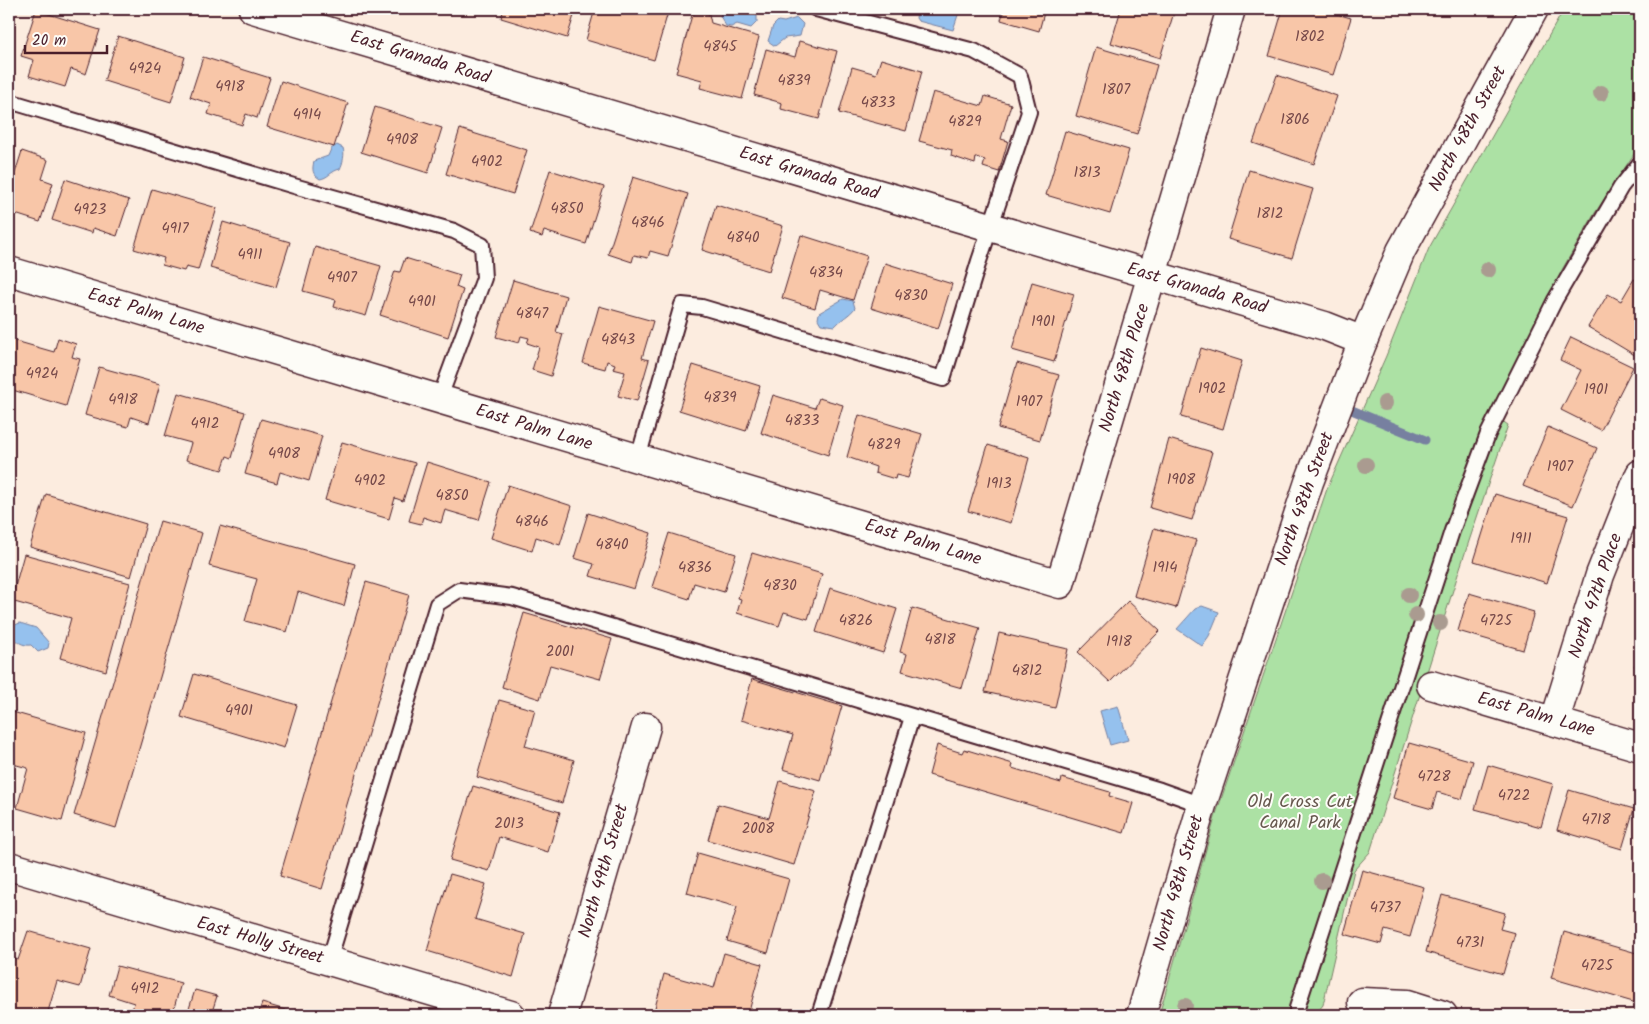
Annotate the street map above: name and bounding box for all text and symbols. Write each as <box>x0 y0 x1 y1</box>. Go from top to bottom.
scale bar <box>25 22 108 54</box>
street label: East Granada Road <box>346 23 495 93</box>
house number: 1802 <box>1295 25 1325 49</box>
text: 20 m <box>32 29 66 53</box>
house number: 4845 <box>703 35 738 59</box>
house number: 4924 <box>129 57 161 81</box>
street label: North 48th Street <box>1421 60 1515 197</box>
house number: 4839 <box>777 69 811 93</box>
house number: 4918 <box>215 75 246 99</box>
house number: 1807 <box>1102 78 1131 102</box>
house number: 4833 <box>861 91 896 115</box>
house number: 4914 <box>293 103 321 127</box>
house number: 1806 <box>1280 108 1310 132</box>
house number: 4829 <box>948 110 982 134</box>
house number: 4908 <box>386 128 419 152</box>
street label: East Granada Road <box>735 139 884 209</box>
house number: 4902 <box>471 150 503 174</box>
house number: 1813 <box>1073 161 1101 185</box>
house number: 4850 <box>551 197 584 221</box>
house number: 4923 <box>74 198 107 222</box>
house number: 1812 <box>1256 202 1284 226</box>
house number: 4846 <box>631 211 665 235</box>
house number: 4917 <box>161 217 190 241</box>
house number: 4840 <box>726 226 760 250</box>
house number: 4911 <box>237 243 263 267</box>
street label: East Granada Road <box>1123 255 1272 323</box>
house number: 4834 <box>809 261 843 285</box>
house number: 4907 <box>327 266 358 290</box>
street label: East Palm Lane <box>84 280 208 344</box>
house number: 4830 <box>894 284 928 308</box>
house number: 4901 <box>408 290 436 314</box>
street label: North 48th Place <box>1092 300 1158 436</box>
house number: 4847 <box>516 302 549 326</box>
house number: 1901 <box>1031 310 1055 334</box>
house number: 4843 <box>601 328 635 352</box>
house number: 4924 <box>26 362 58 386</box>
house number: 1902 <box>1198 377 1226 401</box>
house number: 1901 <box>1584 378 1608 402</box>
house number: 4839 <box>703 386 737 410</box>
house number: 4918 <box>108 388 139 412</box>
house number: 1907 <box>1016 390 1043 414</box>
street label: East Palm Lane <box>472 396 596 460</box>
house number: 4833 <box>785 409 820 433</box>
house number: 4912 <box>190 412 220 436</box>
street label: North 48th Street <box>1267 427 1343 570</box>
house number: 4829 <box>867 433 901 457</box>
house number: 4908 <box>268 442 301 466</box>
house number: 1907 <box>1547 455 1574 479</box>
house number: 1908 <box>1167 468 1196 492</box>
house number: 4902 <box>354 469 386 493</box>
house number: 1913 <box>986 472 1012 496</box>
house number: 4850 <box>436 484 469 508</box>
house number: 4846 <box>515 510 549 534</box>
street label: East Palm Lane <box>861 511 985 575</box>
house number: 1911 <box>1510 527 1532 551</box>
street label: North 47th Place <box>1561 529 1631 663</box>
house number: 4840 <box>595 533 629 557</box>
house number: 4836 <box>678 556 712 580</box>
house number: 1914 <box>1152 556 1178 580</box>
house number: 4830 <box>763 574 797 598</box>
house number: 4826 <box>839 609 873 633</box>
house number: 4725 <box>1480 609 1513 633</box>
house number: 4818 <box>924 628 956 652</box>
house number: 1918 <box>1106 630 1133 654</box>
house number: 2001 <box>546 640 574 664</box>
house number: 4812 <box>1012 659 1042 683</box>
street label: East Palm Lane <box>1474 684 1598 746</box>
house number: 4901 <box>225 699 253 723</box>
house number: 4728 <box>1418 765 1451 789</box>
house number: 4722 <box>1498 784 1530 808</box>
park label: Old Cross Cut Canal Park <box>1247 788 1354 838</box>
street label: North 49th Street <box>571 800 637 941</box>
house number: 4718 <box>1582 808 1611 832</box>
street label: North 48th Street <box>1146 811 1213 954</box>
house number: 2013 <box>494 812 524 836</box>
house number: 2008 <box>742 817 775 841</box>
house number: 4737 <box>1370 896 1401 920</box>
street label: East Holly Street <box>193 909 328 973</box>
house number: 4731 <box>1456 931 1485 955</box>
house number: 4725 <box>1581 954 1614 978</box>
house number: 4912 <box>130 977 160 1001</box>

